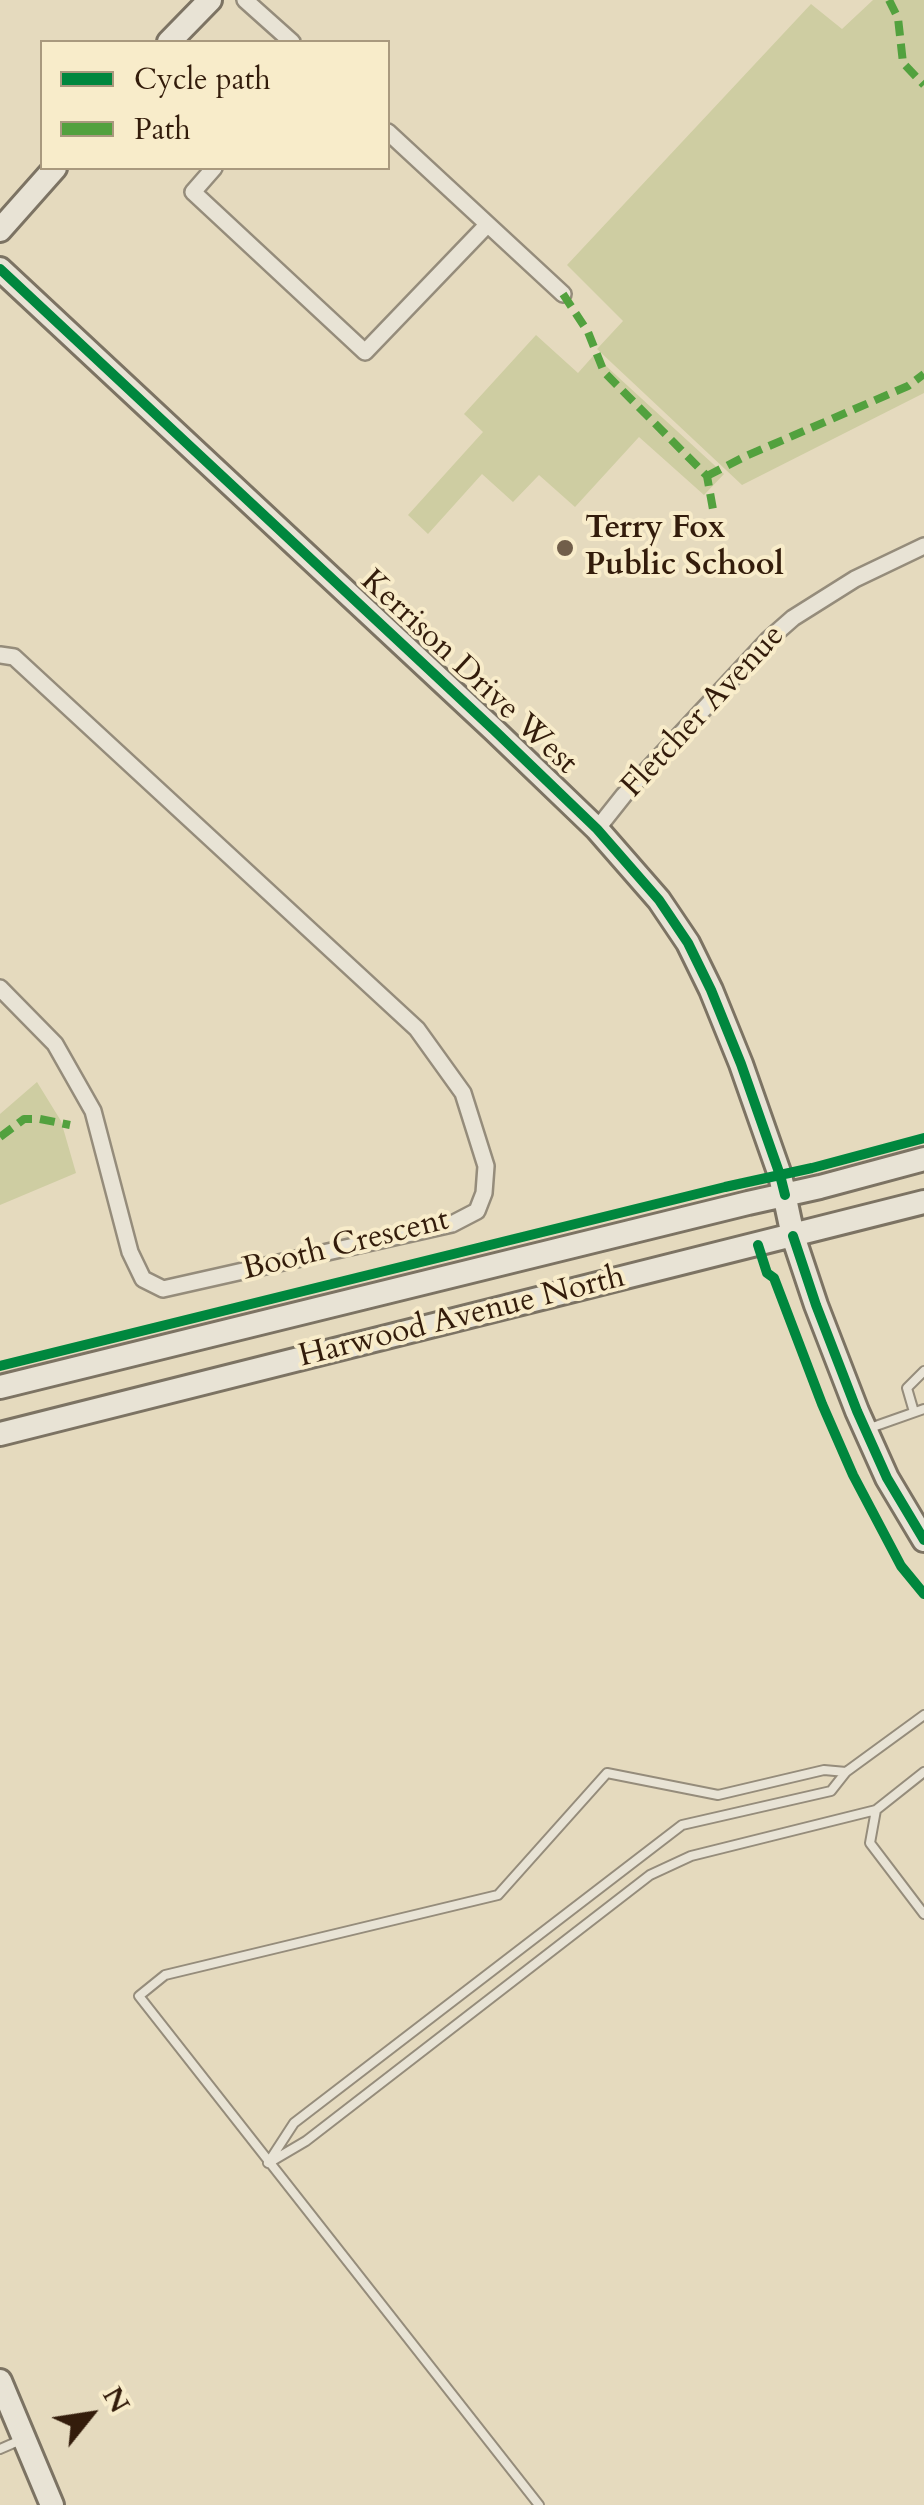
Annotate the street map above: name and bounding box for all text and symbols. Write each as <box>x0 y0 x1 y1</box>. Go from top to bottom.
legend <box>40 40 390 170</box>
text: Cycle path <box>134 59 271 100</box>
text: Path <box>134 109 191 150</box>
place label: Terry Fox Public School <box>585 511 784 586</box>
marker: Terry Fox Public School <box>554 537 576 559</box>
street label: Kerrison Drive West <box>352 563 584 783</box>
street label: Fletcher Avenue <box>614 618 794 806</box>
street label: Booth Crescent <box>239 1202 453 1290</box>
street label: Harwood Avenue North <box>295 1259 629 1377</box>
north arrow <box>40 2365 140 2465</box>
text: N <box>93 2380 139 2420</box>

